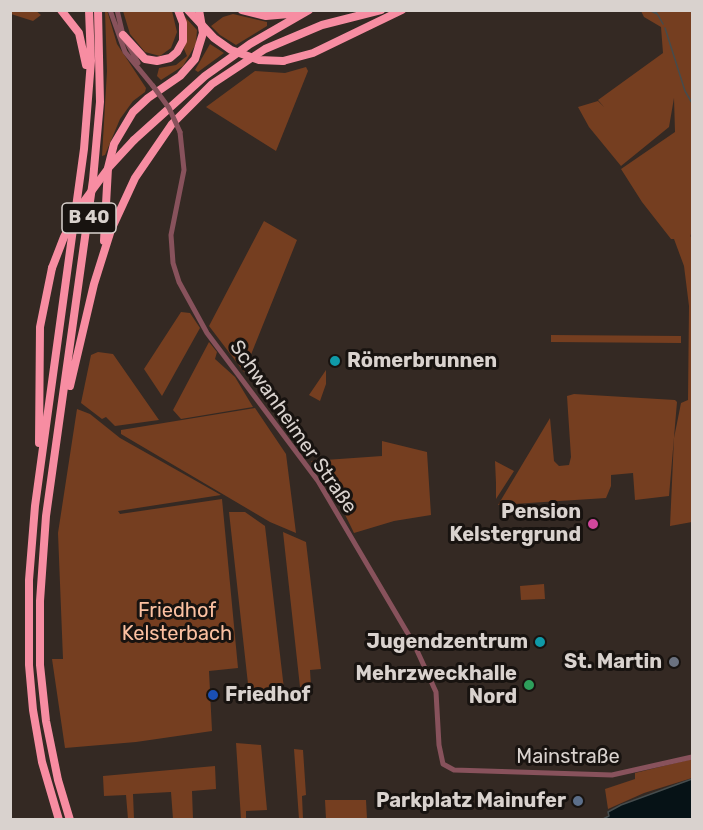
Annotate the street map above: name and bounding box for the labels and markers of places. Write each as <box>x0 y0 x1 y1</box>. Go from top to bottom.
place label: Römerbrunnen <box>347 349 497 373</box>
marker: Römerbrunnen <box>328 354 342 368</box>
place label: Pension Kelstergrund <box>449 500 581 547</box>
marker: Pension Kelstergrund <box>586 517 600 531</box>
place label: Jugendzentrum <box>367 630 528 654</box>
marker: Jugendzentrum <box>533 635 547 649</box>
place label: St. Martin <box>564 650 662 674</box>
marker: St. Martin <box>667 655 681 669</box>
place label: Mehrzweckhalle Nord <box>355 662 517 709</box>
marker: Mehrzweckhalle Nord <box>522 678 536 692</box>
place label: Friedhof <box>225 683 310 707</box>
marker: Friedhof <box>206 688 220 702</box>
place label: Parkplatz Mainufer <box>376 789 566 813</box>
marker: Parkplatz Mainufer <box>571 794 585 808</box>

